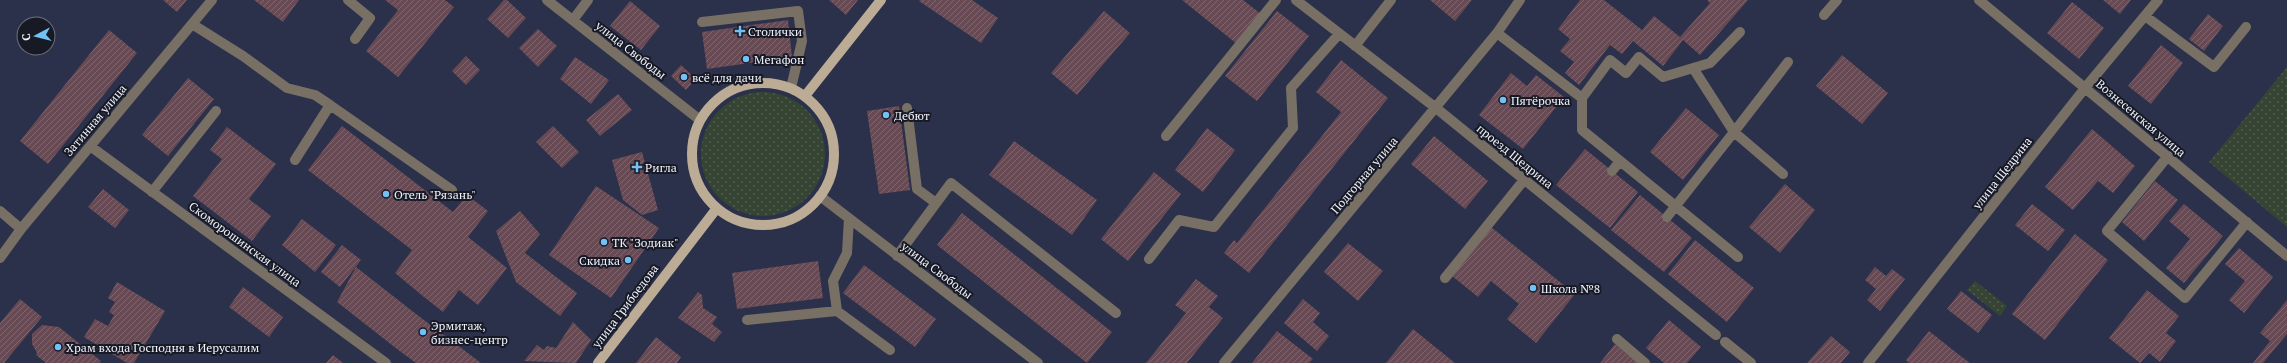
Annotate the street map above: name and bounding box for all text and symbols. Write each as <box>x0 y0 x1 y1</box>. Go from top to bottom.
north arrow <box>16 16 56 56</box>
street label: улица Свободы <box>592 17 669 82</box>
place label: Столички <box>748 24 802 39</box>
marker: Столички <box>735 26 745 36</box>
text: С <box>19 33 33 42</box>
place label: Мегафон <box>754 52 804 67</box>
marker: Мегафон <box>741 54 751 64</box>
place label: всё для дачи <box>692 70 762 85</box>
marker: всё для дачи <box>679 72 689 82</box>
street label: Вознесенская улица <box>2093 76 2189 160</box>
street label: Затинная улица <box>61 81 129 159</box>
place label: Пятёрочка <box>1511 93 1570 108</box>
marker: Пятёрочка <box>1498 95 1508 105</box>
place label: Дебют <box>894 108 930 123</box>
marker: Дебют <box>881 110 891 120</box>
street label: проезд Щедрина <box>1474 121 1556 191</box>
street label: Подгорная улица <box>1327 133 1401 217</box>
street label: улица Щедрина <box>1968 134 2035 213</box>
place label: Ригла <box>645 160 677 175</box>
marker: Ригла <box>632 162 642 172</box>
place label: Отель "Рязань" <box>394 187 476 202</box>
marker: Отель "Рязань" <box>381 189 391 199</box>
street label: Скоморошинская улица <box>186 198 304 290</box>
place label: ТК "Зодиак" <box>612 235 679 250</box>
marker: ТК "Зодиак" <box>599 237 609 247</box>
street label: улица Свободы <box>898 238 976 302</box>
place label: Скидка <box>579 253 620 268</box>
marker: Скидка <box>623 255 633 265</box>
street label: улица Грибоедова <box>588 261 661 352</box>
place label: Школа №8 <box>1541 281 1600 296</box>
marker: Школа №8 <box>1528 283 1538 293</box>
place label: Эрмитаж, бизнес-центр <box>431 318 508 347</box>
marker: Эрмитаж, бизнес-центр <box>418 327 428 337</box>
place label: Храм входа Господня в Иерусалим <box>66 340 259 355</box>
marker: Храм входа Господня в Иерусалим <box>53 342 63 352</box>

